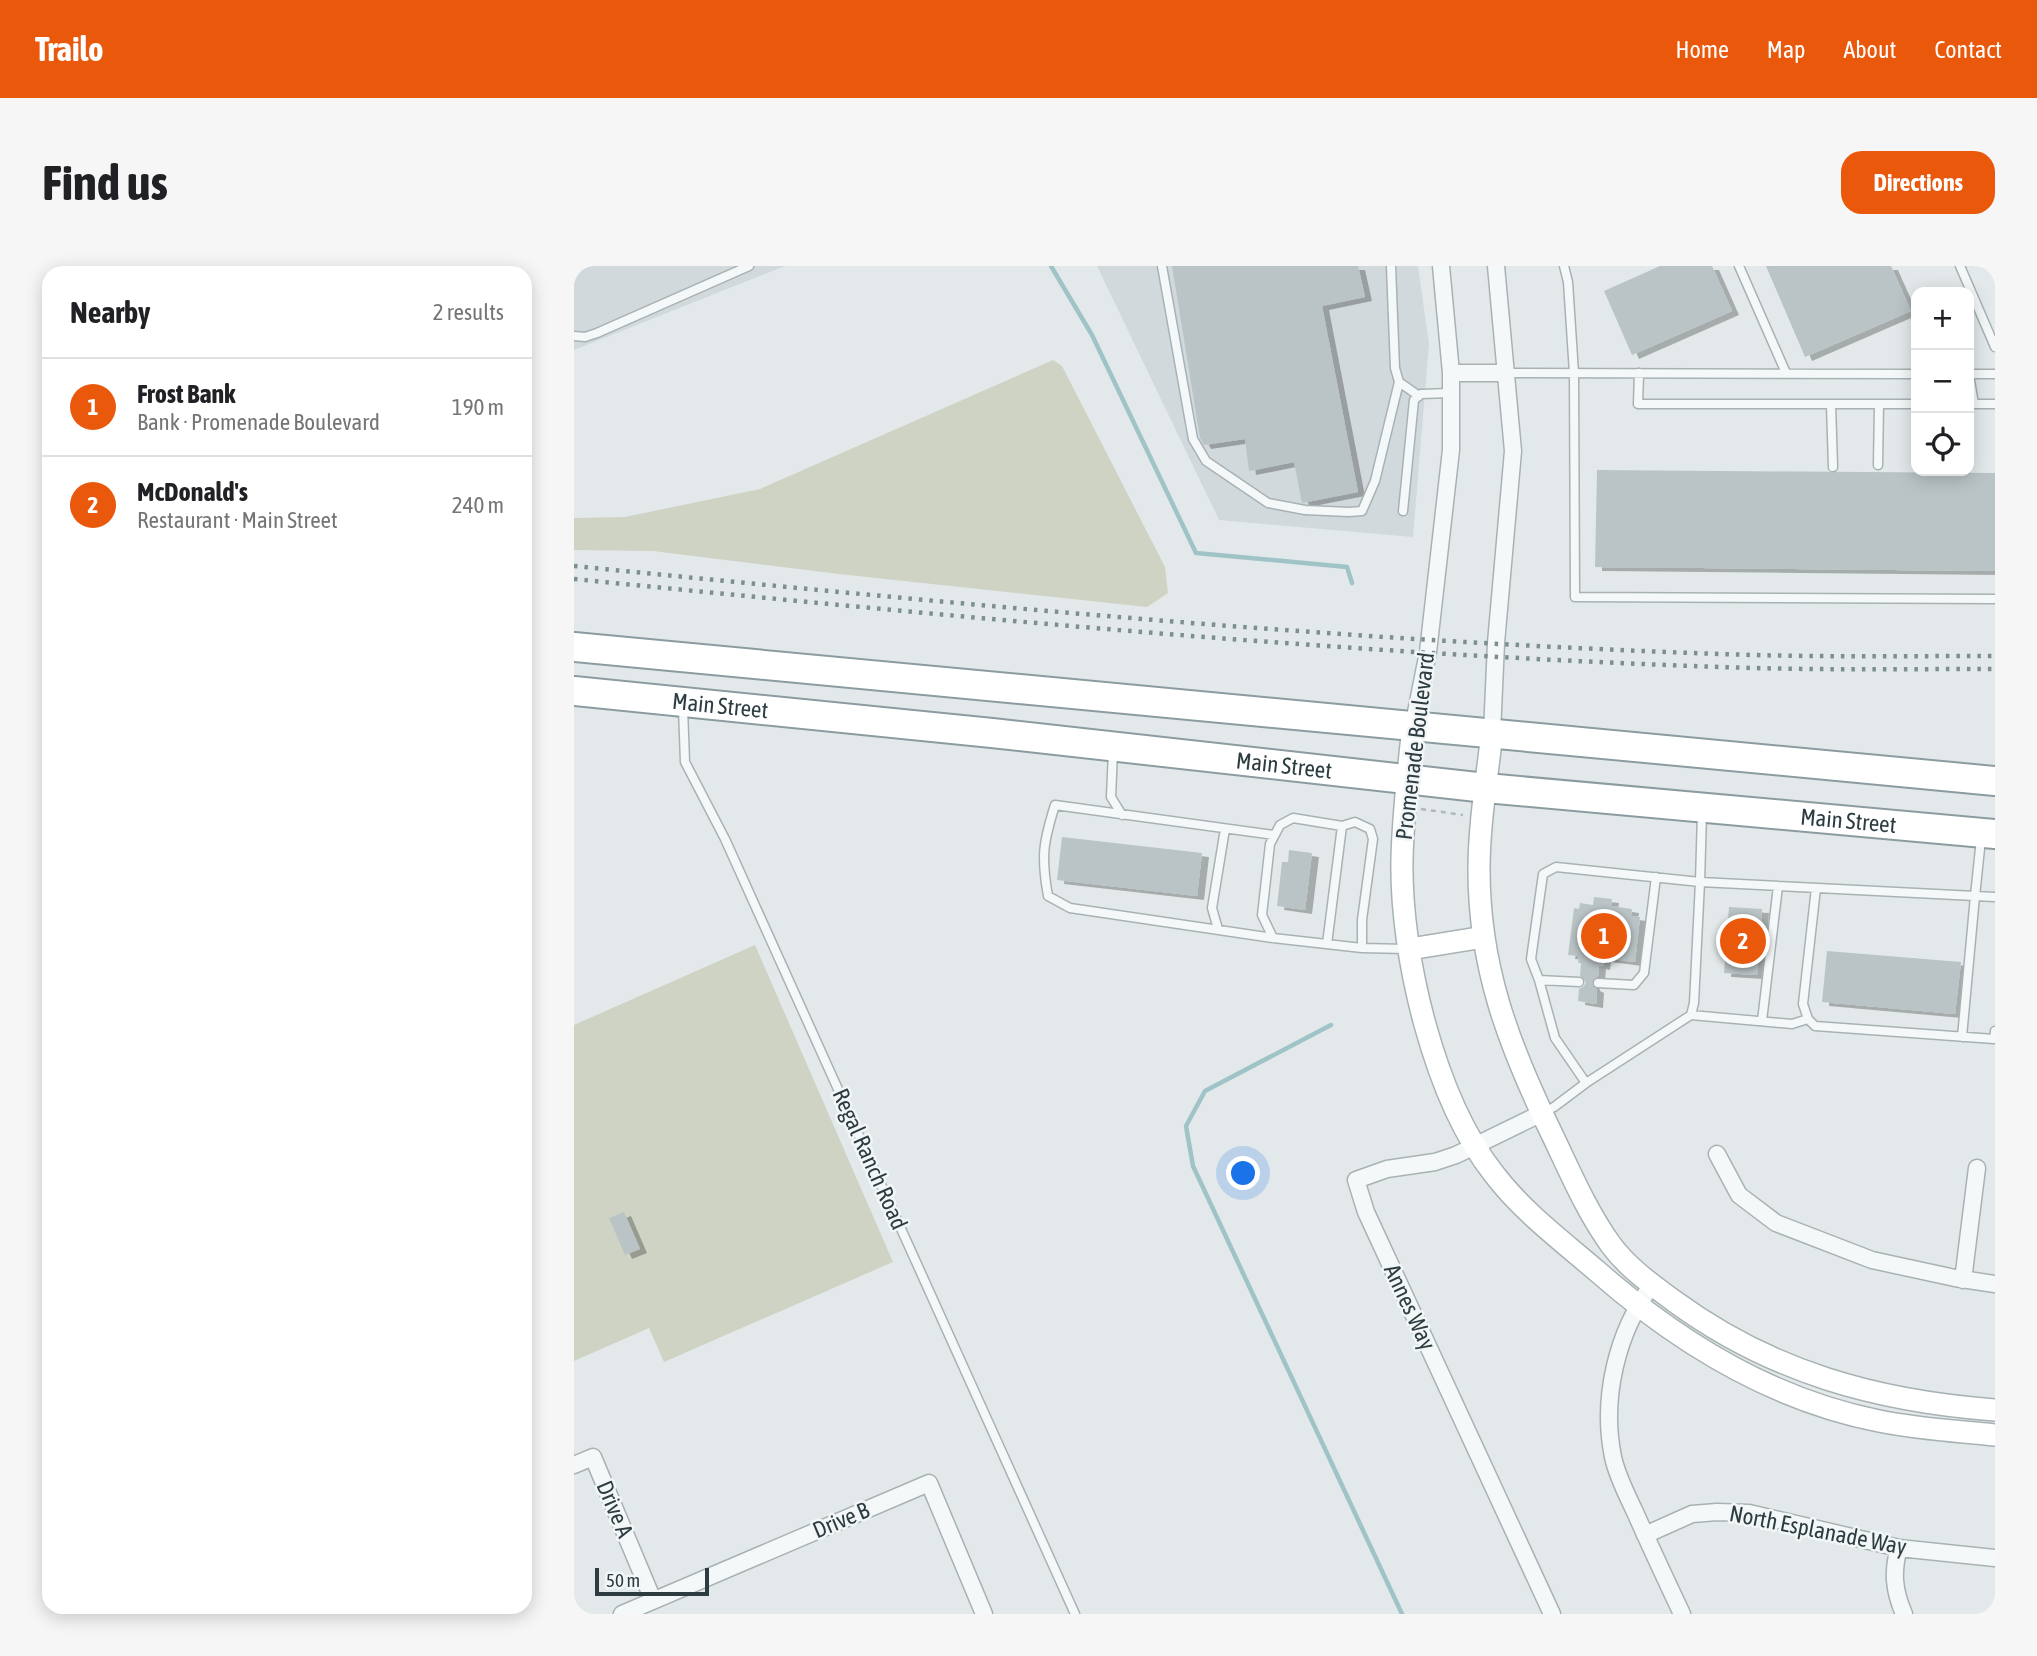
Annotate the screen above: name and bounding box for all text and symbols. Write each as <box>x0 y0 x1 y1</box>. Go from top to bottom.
text: Trailo <box>35 30 103 68</box>
text: Home <box>1675 36 1729 63</box>
text: Map <box>1767 36 1805 63</box>
text: About <box>1843 36 1896 63</box>
text: Contact <box>1934 36 2002 63</box>
button: Directions <box>1841 151 1995 214</box>
text: Find us <box>42 154 168 210</box>
map controls <box>1911 287 1974 476</box>
button: + <box>1911 287 1974 350</box>
text: Nearby <box>70 295 150 329</box>
text: 2 results <box>433 299 504 325</box>
button: − <box>1911 350 1974 413</box>
text: Frost Bank <box>137 379 236 409</box>
text: 1 <box>88 394 98 420</box>
text: 190 m <box>452 394 504 420</box>
text: Bank · Promenade Boulevard <box>137 409 380 435</box>
button: locate <box>1911 413 1974 476</box>
text: McDonald's <box>137 477 248 507</box>
text: 2 <box>88 492 98 518</box>
text: 240 m <box>452 492 504 518</box>
text: Restaurant · Main Street <box>137 507 338 533</box>
street label: Promenade Boulevard <box>1391 651 1439 841</box>
street label: Main Street <box>671 688 769 723</box>
street label: Main Street <box>1235 747 1333 784</box>
street label: Main Street <box>1799 803 1897 838</box>
pin: 1 <box>1581 910 1627 962</box>
pin: 2 <box>1720 915 1766 967</box>
street label: Regal Ranch Road <box>827 1085 913 1233</box>
your location <box>1226 1156 1260 1190</box>
street label: Annes Way <box>1379 1260 1441 1354</box>
street label: Drive A <box>591 1477 639 1542</box>
street label: Drive B <box>809 1497 873 1543</box>
street label: North Esplanade Way <box>1727 1500 1909 1560</box>
scale bar <box>595 1565 709 1597</box>
text: 50 m <box>606 1569 640 1591</box>

